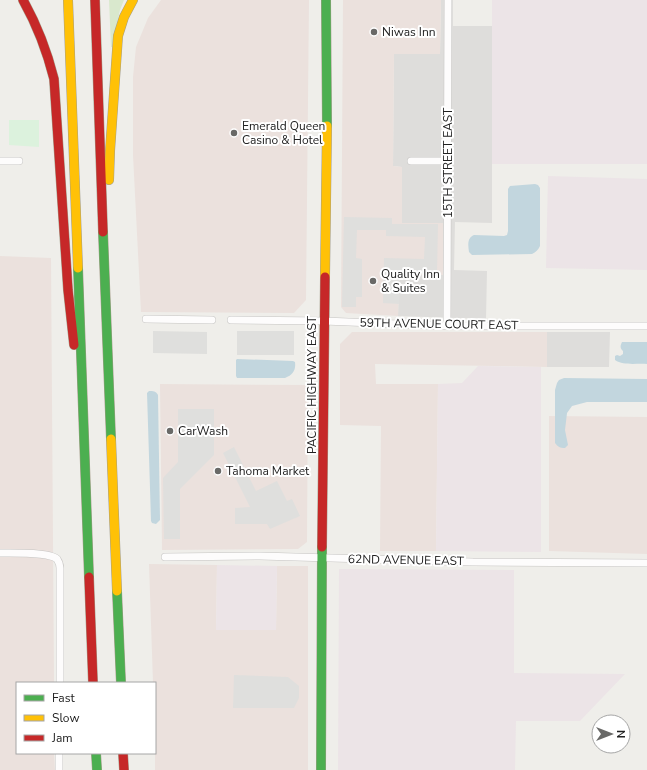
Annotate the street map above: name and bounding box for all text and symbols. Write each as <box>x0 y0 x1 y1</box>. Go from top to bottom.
place label: Niwas Inn <box>382 24 436 40</box>
marker: Niwas Inn <box>369 27 379 37</box>
street label: 15TH STREET EAST <box>440 107 456 218</box>
place label: Emerald Queen Casino & Hotel <box>242 118 325 148</box>
marker: Emerald Queen Casino & Hotel <box>229 128 239 138</box>
place label: Quality Inn & Suites <box>381 266 440 296</box>
marker: Quality Inn & Suites <box>368 276 378 286</box>
street label: PACIFIC HIGHWAY EAST <box>304 315 320 454</box>
street label: 59TH AVENUE COURT EAST <box>360 315 519 333</box>
place label: CarWash <box>178 423 228 439</box>
marker: CarWash <box>165 426 175 436</box>
place label: Tahoma Market <box>226 463 310 479</box>
marker: Tahoma Market <box>213 466 223 476</box>
street label: 62ND AVENUE EAST <box>348 551 465 569</box>
legend <box>16 682 156 754</box>
text: Fast <box>52 690 75 706</box>
text: Slow <box>52 710 80 726</box>
north arrow <box>591 714 631 754</box>
text: Jam <box>51 730 73 746</box>
text: N <box>613 730 628 738</box>

